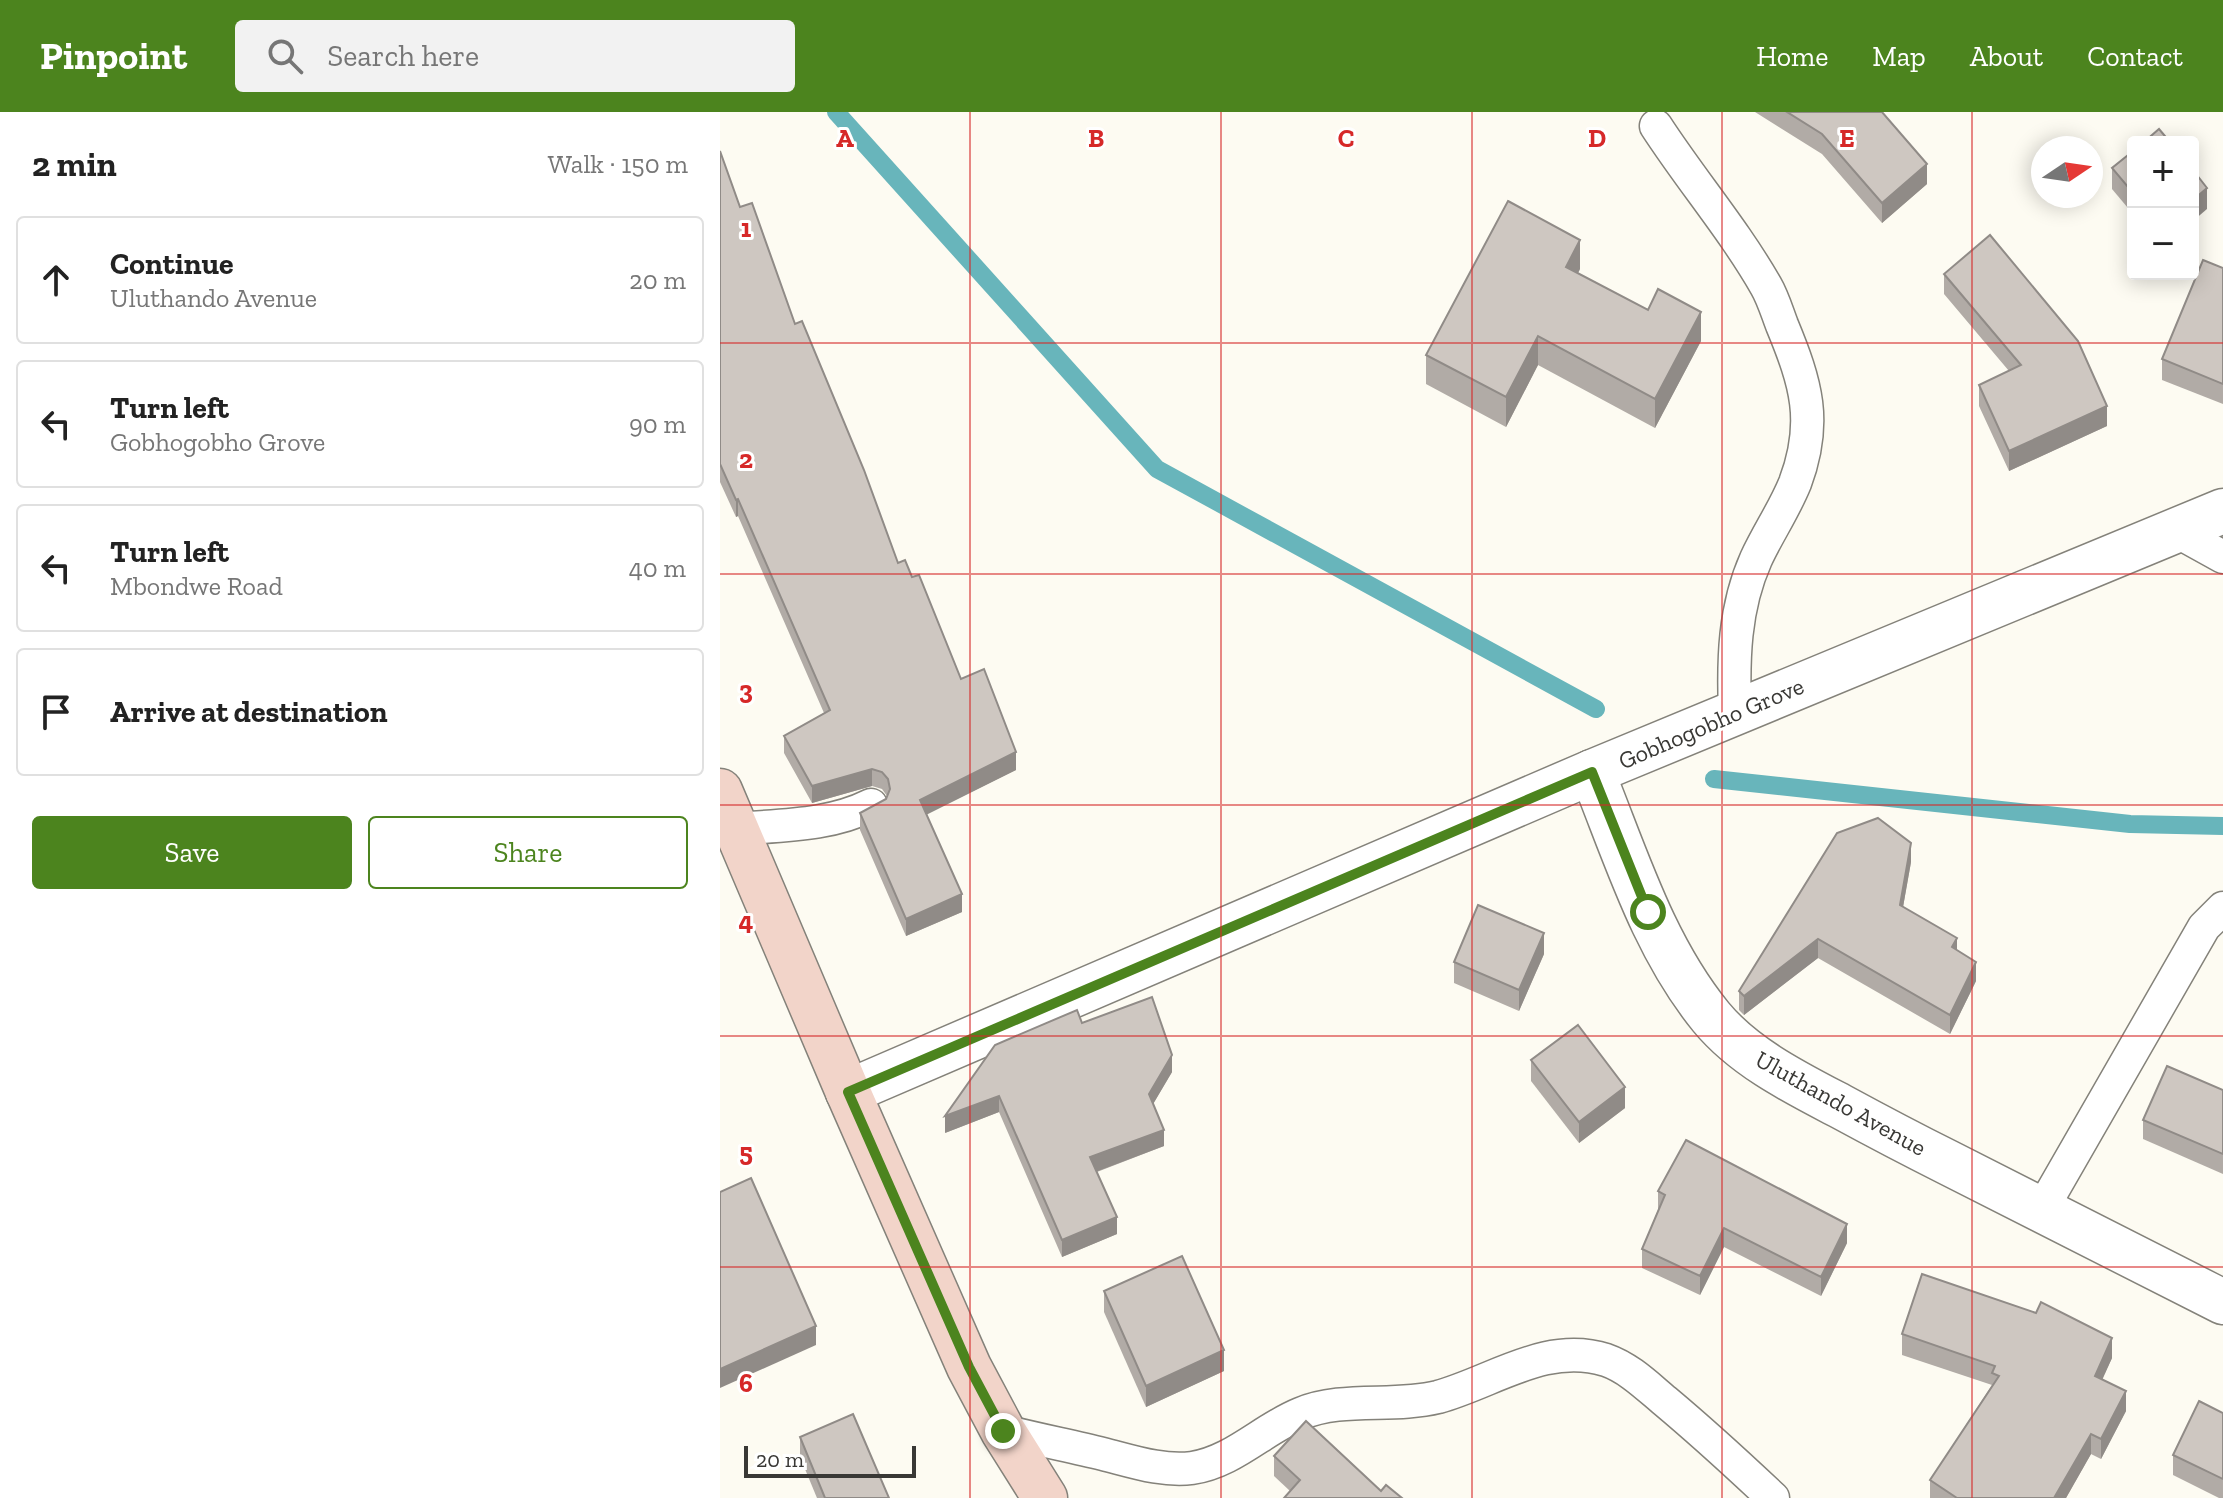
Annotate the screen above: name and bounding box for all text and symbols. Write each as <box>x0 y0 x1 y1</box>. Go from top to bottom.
search box <box>235 20 795 92</box>
text: Pinpoint <box>40 33 187 79</box>
icon: search <box>263 34 307 78</box>
text: Search here <box>327 38 479 74</box>
text: Home <box>1756 40 1828 73</box>
text: Map <box>1872 40 1926 73</box>
text: About <box>1970 40 2043 73</box>
text: Contact <box>2087 40 2183 73</box>
text: A <box>836 122 854 154</box>
text: B <box>1088 122 1104 154</box>
text: C <box>1338 122 1354 154</box>
text: D <box>1588 122 1606 154</box>
text: E <box>1839 122 1855 154</box>
north arrow <box>2031 136 2103 208</box>
map controls <box>2127 136 2199 280</box>
button: + <box>2127 136 2199 208</box>
text: 2 min <box>32 144 117 185</box>
text: Walk · 150 m <box>548 148 688 180</box>
button: − <box>2127 208 2199 280</box>
text: 1 <box>741 212 752 244</box>
text: Continue <box>110 246 234 282</box>
icon: ahead <box>34 258 78 302</box>
text: 20 m <box>629 264 686 296</box>
text: Uluthando Avenue <box>110 282 317 314</box>
text: Turn left <box>110 390 229 426</box>
icon: left <box>34 402 78 446</box>
text: 90 m <box>629 408 686 440</box>
text: Gobhogobho Grove <box>110 426 325 458</box>
text: 2 <box>739 443 753 475</box>
text: Turn left <box>110 534 229 570</box>
icon: left <box>34 546 78 590</box>
text: 40 m <box>629 552 686 584</box>
text: Mbondwe Road <box>110 570 283 602</box>
street label: Gobhogobho Grove <box>1614 671 1808 775</box>
text: 3 <box>739 674 753 706</box>
icon: arrive <box>34 690 78 734</box>
text: Arrive at destination <box>110 694 387 730</box>
button: Save <box>32 816 352 889</box>
button: Share <box>368 816 688 889</box>
route start <box>1630 894 1666 930</box>
text: 4 <box>739 905 754 937</box>
street label: Uluthando Avenue <box>1750 1044 1932 1162</box>
text: 5 <box>739 1136 753 1168</box>
text: 6 <box>739 1367 753 1399</box>
route end <box>985 1413 1021 1449</box>
scale bar <box>744 1442 916 1478</box>
text: 20 m <box>756 1446 804 1473</box>

